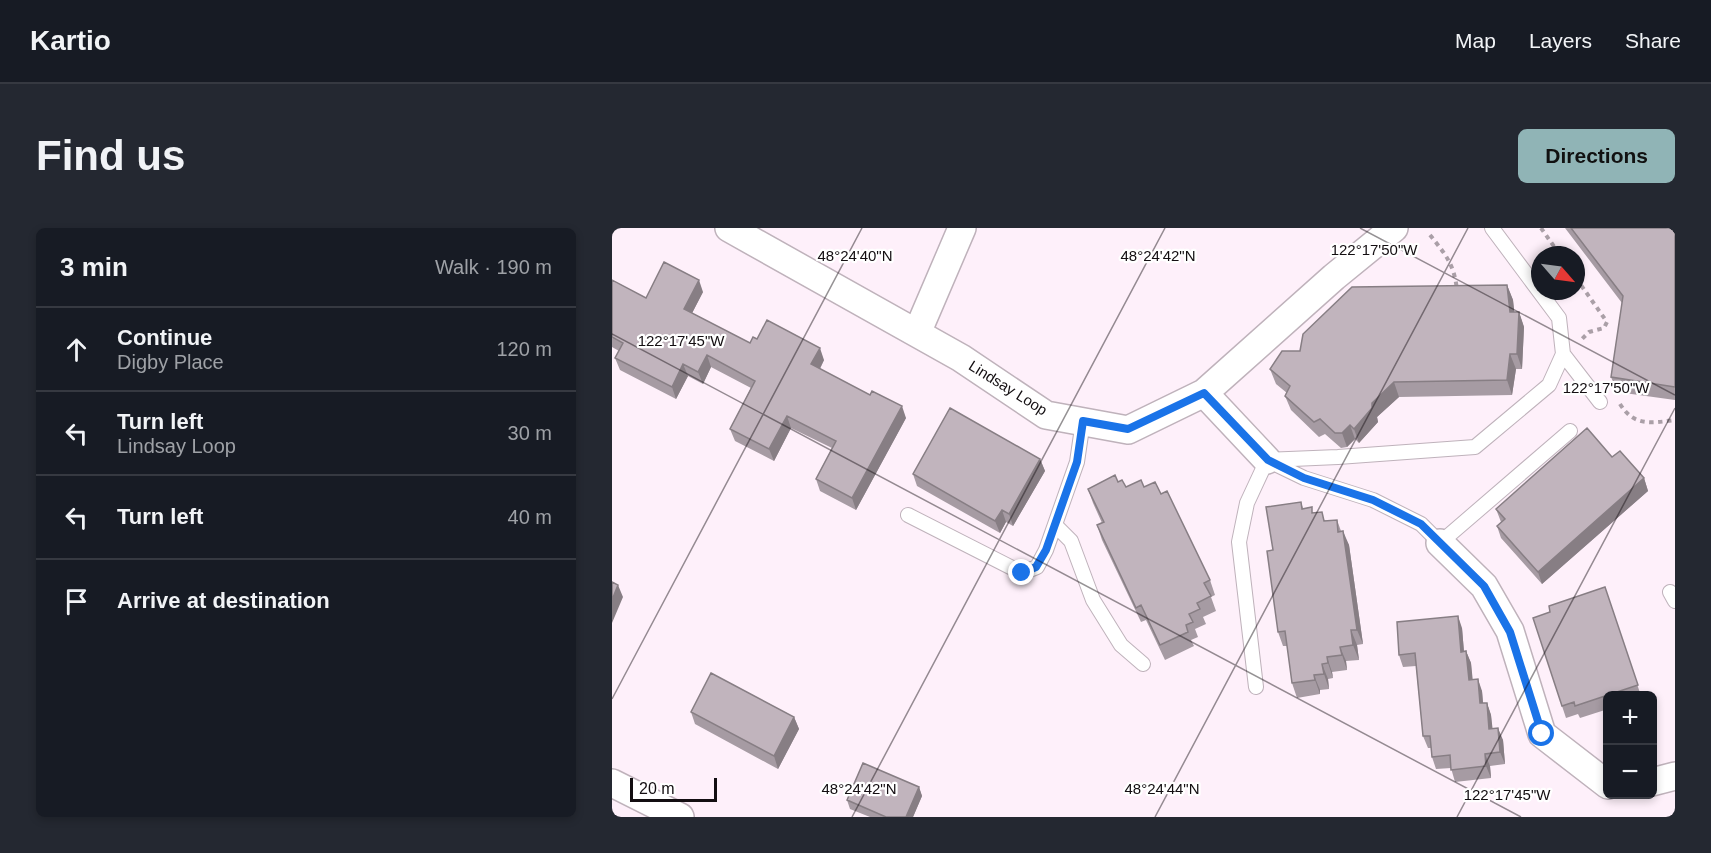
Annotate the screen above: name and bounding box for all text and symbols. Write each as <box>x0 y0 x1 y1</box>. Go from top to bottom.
text: Kartio <box>30 25 111 56</box>
text: Map <box>1455 29 1496 52</box>
text: Layers <box>1529 29 1592 52</box>
text: Share <box>1625 29 1681 52</box>
button: Directions <box>1518 129 1675 183</box>
text: Find us <box>36 132 185 179</box>
text: 122°17'50"W <box>1331 241 1418 258</box>
north arrow <box>1531 246 1585 300</box>
text: 48°24'40"N <box>817 247 893 264</box>
text: 48°24'42"N <box>1120 247 1196 264</box>
text: 3 min <box>60 252 128 282</box>
text: Walk · 190 m <box>435 256 552 278</box>
text: Continue <box>117 325 212 350</box>
text: 122°17'45"W <box>638 332 725 349</box>
icon: ahead <box>60 333 93 366</box>
text: 120 m <box>496 338 552 360</box>
text: Digby Place <box>117 351 224 373</box>
street label: Lindsay Loop <box>966 357 1051 418</box>
text: 122°17'50"W <box>1563 379 1650 396</box>
text: Turn left <box>117 409 203 434</box>
icon: left <box>60 417 93 450</box>
text: 30 m <box>508 422 552 444</box>
text: Lindsay Loop <box>117 435 236 457</box>
icon: left <box>60 501 93 534</box>
text: Turn left <box>117 504 203 529</box>
text: 40 m <box>508 506 552 528</box>
route end <box>1008 559 1034 585</box>
icon: arrive <box>60 585 93 618</box>
text: Arrive at destination <box>117 588 330 613</box>
map controls <box>1603 691 1657 799</box>
button: + <box>1603 691 1657 745</box>
route start <box>1528 720 1554 746</box>
button: − <box>1603 745 1657 799</box>
scale bar <box>630 775 717 802</box>
text: 20 m <box>639 780 675 797</box>
text: 48°24'42"N <box>821 780 897 797</box>
text: 48°24'44"N <box>1124 780 1200 797</box>
text: 122°17'45"W <box>1464 786 1551 803</box>

